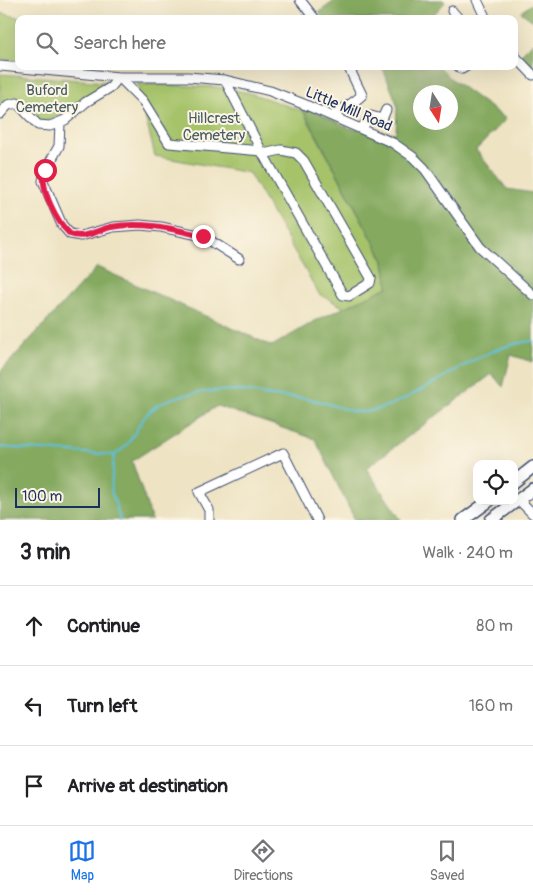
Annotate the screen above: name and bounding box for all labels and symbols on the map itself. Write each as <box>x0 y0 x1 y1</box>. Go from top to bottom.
park label: Buford Cemetery <box>16 81 79 117</box>
street label: Little Mill Road <box>303 83 395 136</box>
north arrow <box>413 85 458 130</box>
park label: Hillcrest Cemetery <box>183 109 246 145</box>
route start <box>34 159 57 182</box>
route end <box>192 225 215 248</box>
scale bar <box>15 485 100 508</box>

